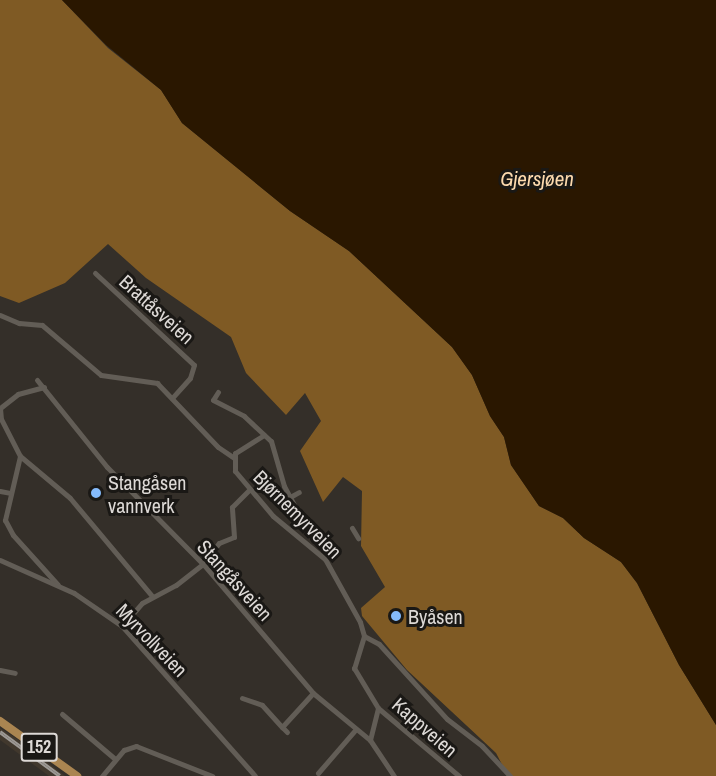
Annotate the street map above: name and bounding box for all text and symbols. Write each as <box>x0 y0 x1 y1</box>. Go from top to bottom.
water label: Gjersjøen <box>500 166 574 192</box>
street label: Brattåsveien <box>115 269 199 349</box>
street label: Bjørnemyrveien <box>249 465 347 563</box>
place label: Stangåsen vannverk <box>108 470 186 517</box>
marker: Stangåsen vannverk <box>89 486 103 500</box>
street label: Stangåsveien <box>193 535 277 625</box>
street label: Myrvollveien <box>111 599 193 681</box>
place label: Byåsen <box>408 604 463 628</box>
marker: Byåsen <box>389 609 403 623</box>
street label: Kappveien <box>388 692 462 762</box>
road number: 152 <box>20 732 58 762</box>

